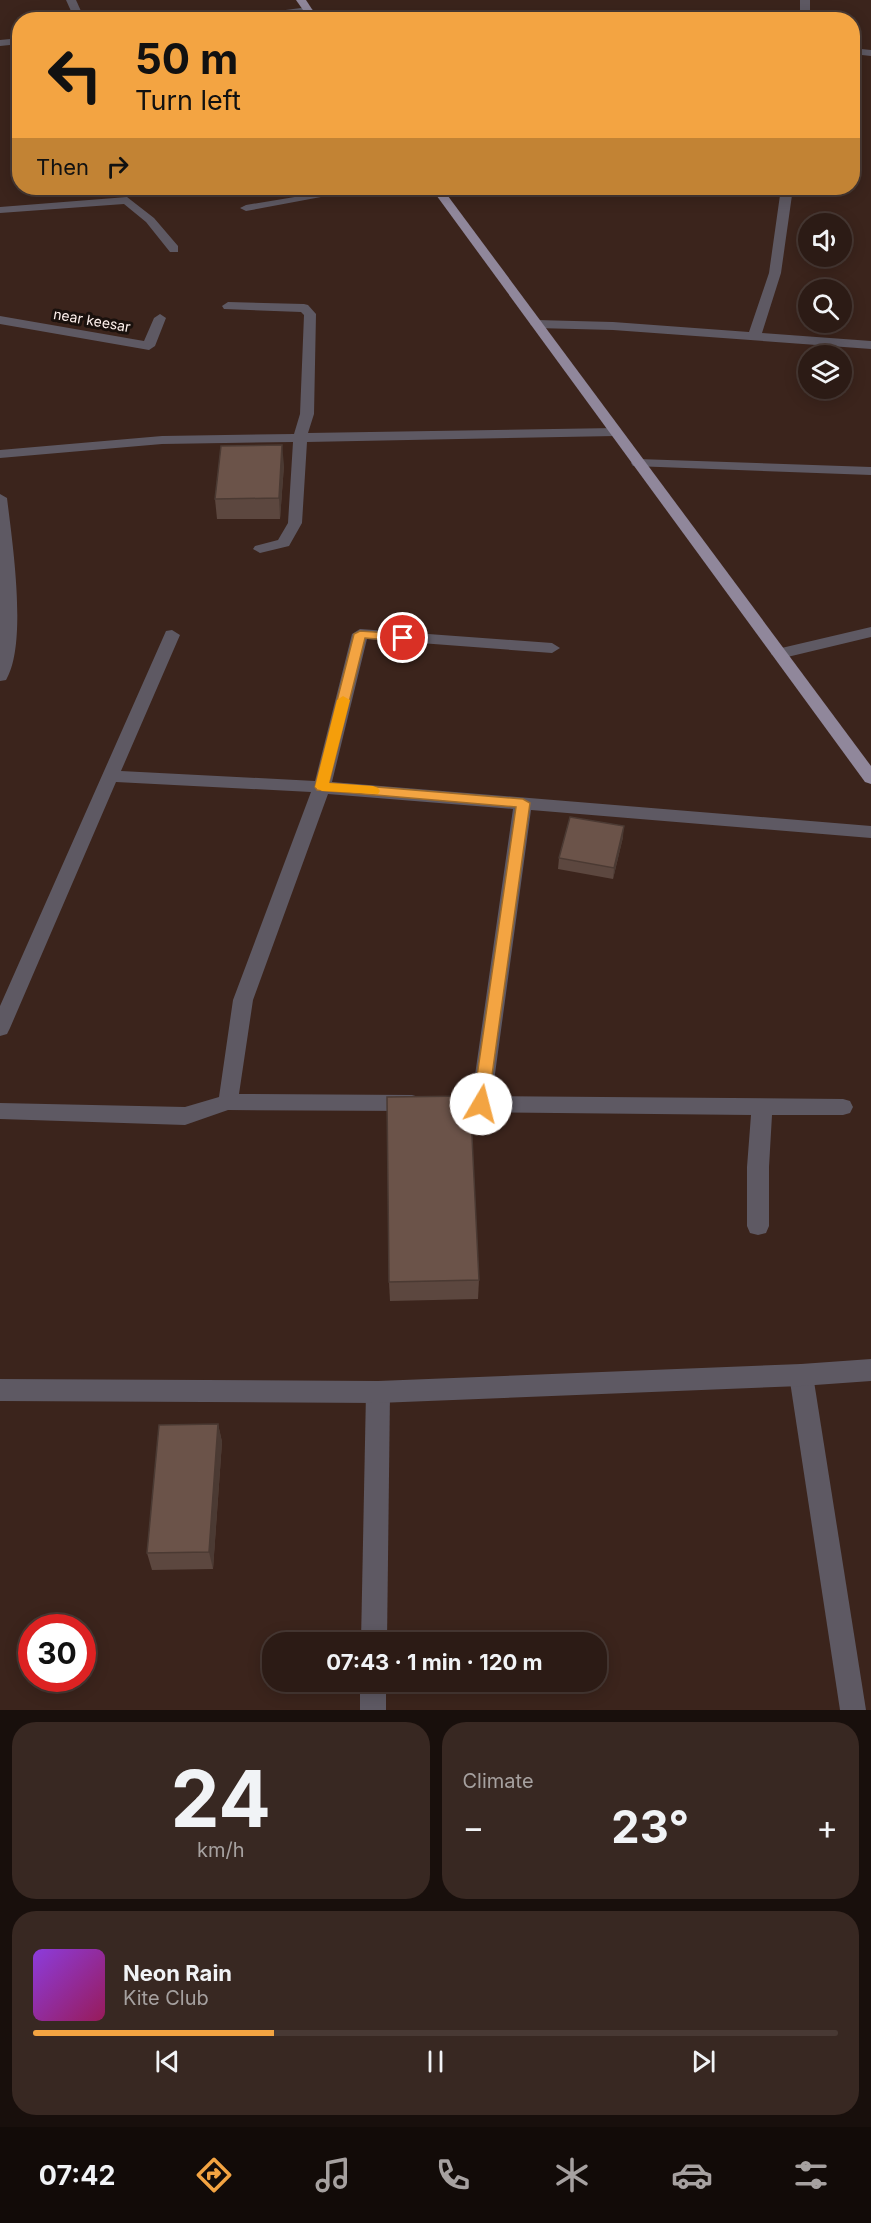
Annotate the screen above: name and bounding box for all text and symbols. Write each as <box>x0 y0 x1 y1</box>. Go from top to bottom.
text: 50 m <box>135 33 238 84</box>
icon: left <box>36 36 114 114</box>
text: Turn left <box>135 84 241 117</box>
icon: right <box>101 150 134 183</box>
text: Then <box>36 154 89 180</box>
map controls <box>798 213 852 399</box>
button: sound <box>798 213 852 267</box>
button: search <box>798 279 852 333</box>
street label: near keesar <box>52 305 132 335</box>
button: layers <box>798 345 852 399</box>
pin <box>377 612 428 663</box>
icon: arrive <box>386 621 419 654</box>
position arrow <box>449 1072 513 1136</box>
speed limit sign: 30 <box>18 1614 96 1692</box>
text: 07:43 · 1 min · 120 m <box>326 1649 543 1675</box>
text: 24 <box>170 1751 271 1846</box>
text: Climate <box>463 1769 534 1793</box>
text: 23° <box>611 1799 689 1854</box>
text: − <box>463 1807 484 1847</box>
text: + <box>816 1807 838 1847</box>
text: km/h <box>197 1838 245 1862</box>
text: Neon Rain <box>123 1960 232 1986</box>
text: Kite Club <box>123 1986 209 2010</box>
icon: previous <box>151 2045 184 2078</box>
icon: pause <box>419 2045 452 2078</box>
icon: next <box>687 2045 720 2078</box>
icon: directions <box>193 2154 235 2196</box>
icon: music <box>312 2154 354 2196</box>
icon: phone <box>432 2154 474 2196</box>
icon: climate <box>551 2154 593 2196</box>
icon: car <box>671 2154 713 2196</box>
icon: filters <box>790 2154 832 2196</box>
text: 07:42 <box>39 2159 115 2192</box>

